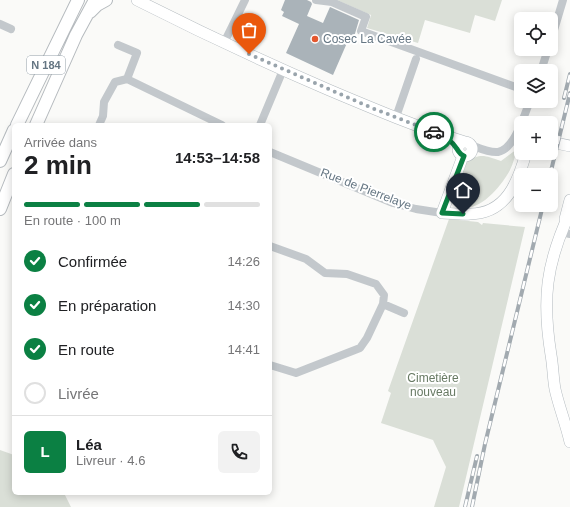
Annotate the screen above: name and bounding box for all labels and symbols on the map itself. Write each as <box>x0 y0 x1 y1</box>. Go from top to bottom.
pin <box>232 13 266 54</box>
place label: Cosec La Cavée <box>323 32 412 46</box>
marker: Cosec La Cavée <box>310 34 320 44</box>
road number: N 184 <box>27 56 65 74</box>
courier <box>414 112 454 152</box>
street label: Rue de Pierrelaye <box>319 165 414 213</box>
pin <box>446 173 480 214</box>
park label: Cimetière nouveau <box>407 371 459 399</box>

